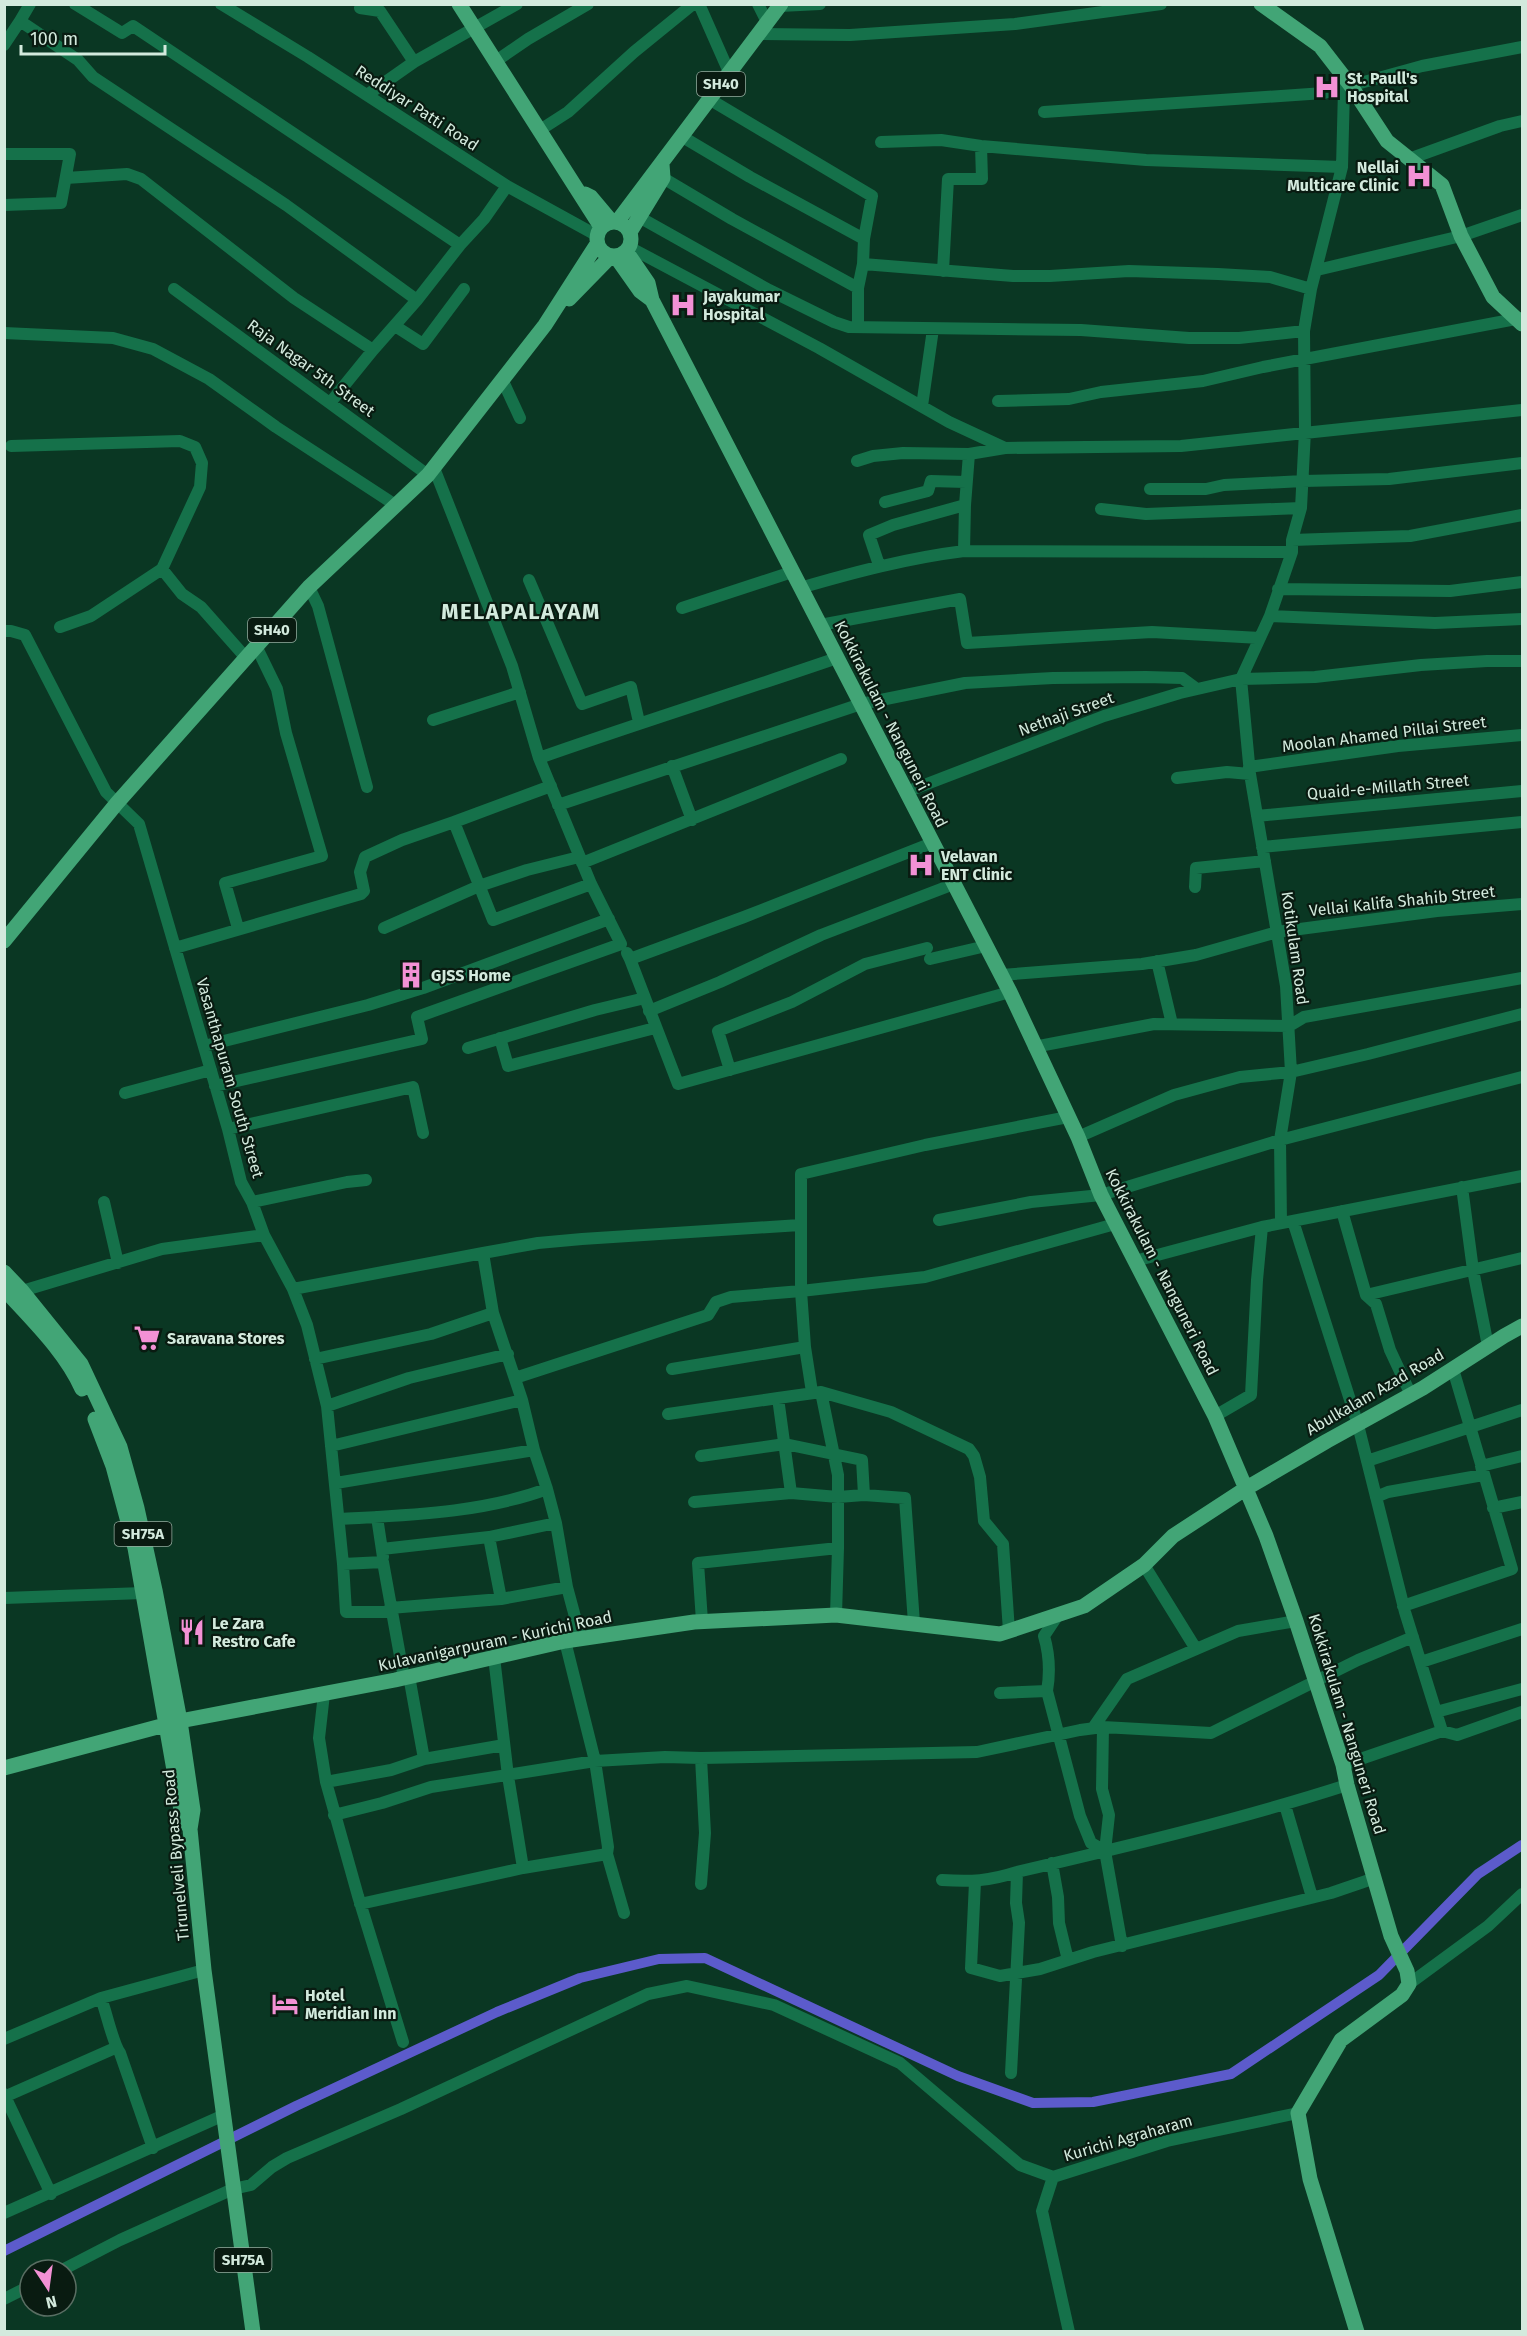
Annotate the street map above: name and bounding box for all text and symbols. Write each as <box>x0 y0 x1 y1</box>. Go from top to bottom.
scale bar <box>21 18 165 56</box>
text: 100 m <box>30 28 78 50</box>
street label: Reddiyar Patti Road <box>352 61 482 155</box>
place label: St. Paull's Hospital <box>1347 69 1418 106</box>
road number: SH40 <box>697 72 745 96</box>
hospital icon: St. Paull's Hospital <box>1312 72 1342 102</box>
place label: Nellai Multicare Clinic <box>1287 158 1399 195</box>
hospital icon: Nellai Multicare Clinic <box>1404 161 1434 191</box>
place label: Jayakumar Hospital <box>702 287 780 324</box>
hospital icon: Jayakumar Hospital <box>668 290 698 320</box>
street label: Raja Nagar 5th Street <box>244 315 379 421</box>
district label: MELAPALAYAM <box>441 598 601 625</box>
street label: Kokkirakulam - Nanguneri Road <box>830 617 952 831</box>
road number: SH40 <box>248 618 296 642</box>
street label: Nethaji Street <box>1016 688 1116 740</box>
street label: Moolan Ahamed Pillai Street <box>1281 712 1487 756</box>
street label: Quaid-e-Millath Street <box>1306 770 1470 804</box>
place label: Velavan ENT Clinic <box>940 847 1013 884</box>
hospital icon: Velavan ENT Clinic <box>906 850 936 880</box>
street label: Vellai Kalifa Shahib Street <box>1308 882 1496 920</box>
street label: Kotikulam Road <box>1278 890 1312 1006</box>
building icon: GJSS Home <box>396 960 426 990</box>
place label: GJSS Home <box>431 966 511 985</box>
street label: Vasanthapuram South Street <box>192 976 268 1180</box>
street label: Kokkirakulam - Nanguneri Road <box>1101 1165 1223 1379</box>
supermarket icon: Saravana Stores <box>132 1323 162 1353</box>
place label: Saravana Stores <box>167 1329 285 1348</box>
street label: Abulkalam Azad Road <box>1303 1345 1447 1439</box>
road number: SH75A <box>114 1522 172 1546</box>
street label: Kulavanigarpuram - Kurichi Road <box>376 1607 614 1675</box>
street label: Kokkirakulam - Nanguneri Road <box>1304 1611 1390 1837</box>
place label: Le Zara Restro Cafe <box>212 1614 296 1651</box>
restaurant icon: Le Zara Restro Cafe <box>177 1617 207 1647</box>
street label: Tirunelveli Bypass Road <box>159 1768 193 1942</box>
place label: Hotel Meridian Inn <box>305 1986 396 2023</box>
hotel icon: Hotel Meridian Inn <box>270 1989 300 2019</box>
street label: Kurichi Agraharam <box>1061 2111 1195 2165</box>
road number: SH75A <box>214 2248 272 2272</box>
north arrow <box>18 2258 78 2318</box>
text: N <box>44 2292 59 2313</box>

